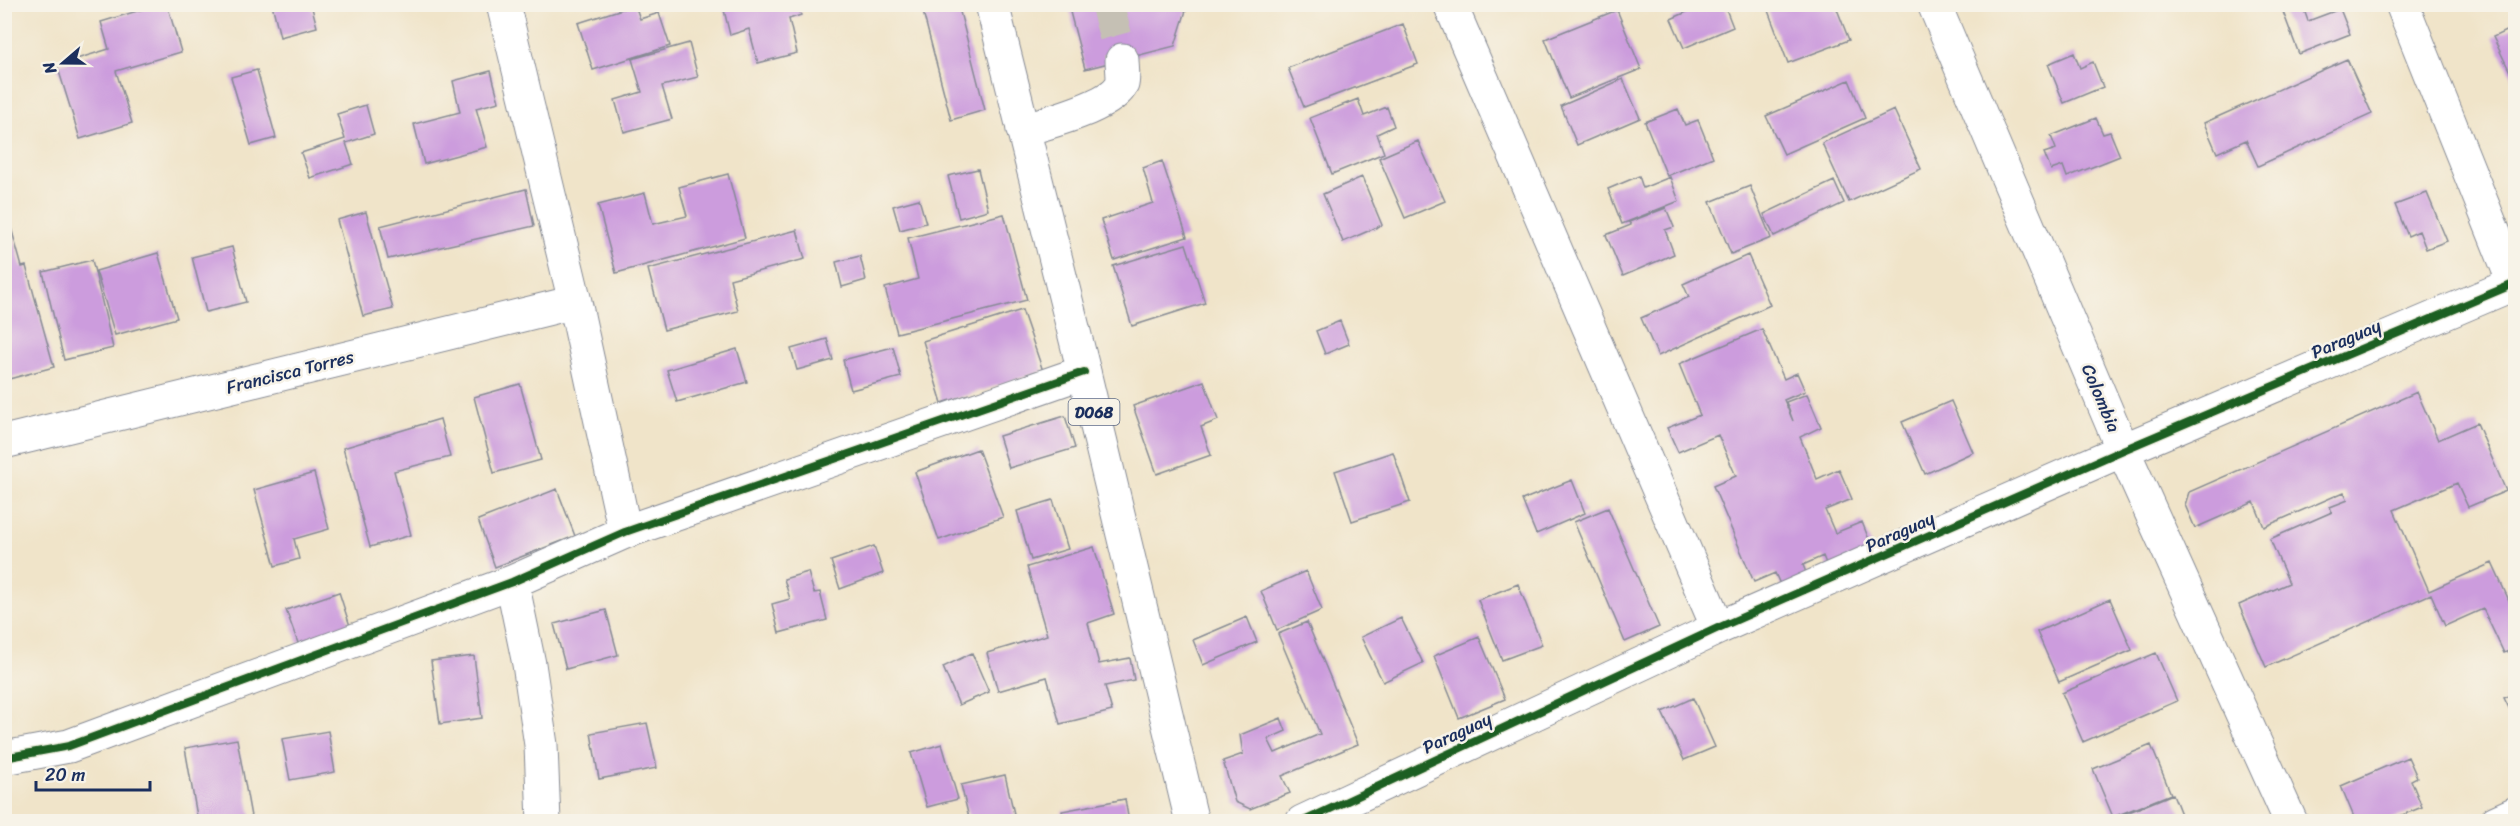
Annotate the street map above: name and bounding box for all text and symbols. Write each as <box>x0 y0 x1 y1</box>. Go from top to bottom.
north arrow <box>33 33 93 93</box>
text: N <box>34 57 65 79</box>
street label: Paraguay <box>2306 310 2387 368</box>
street label: Francisca Torres <box>223 340 358 403</box>
street label: Colombia <box>2072 359 2130 437</box>
road number: D068 <box>1068 399 1120 425</box>
street label: Paraguay <box>1860 502 1941 562</box>
street label: Paraguay <box>1417 703 1498 763</box>
scale bar <box>36 754 150 792</box>
text: 20 m <box>45 759 85 791</box>

